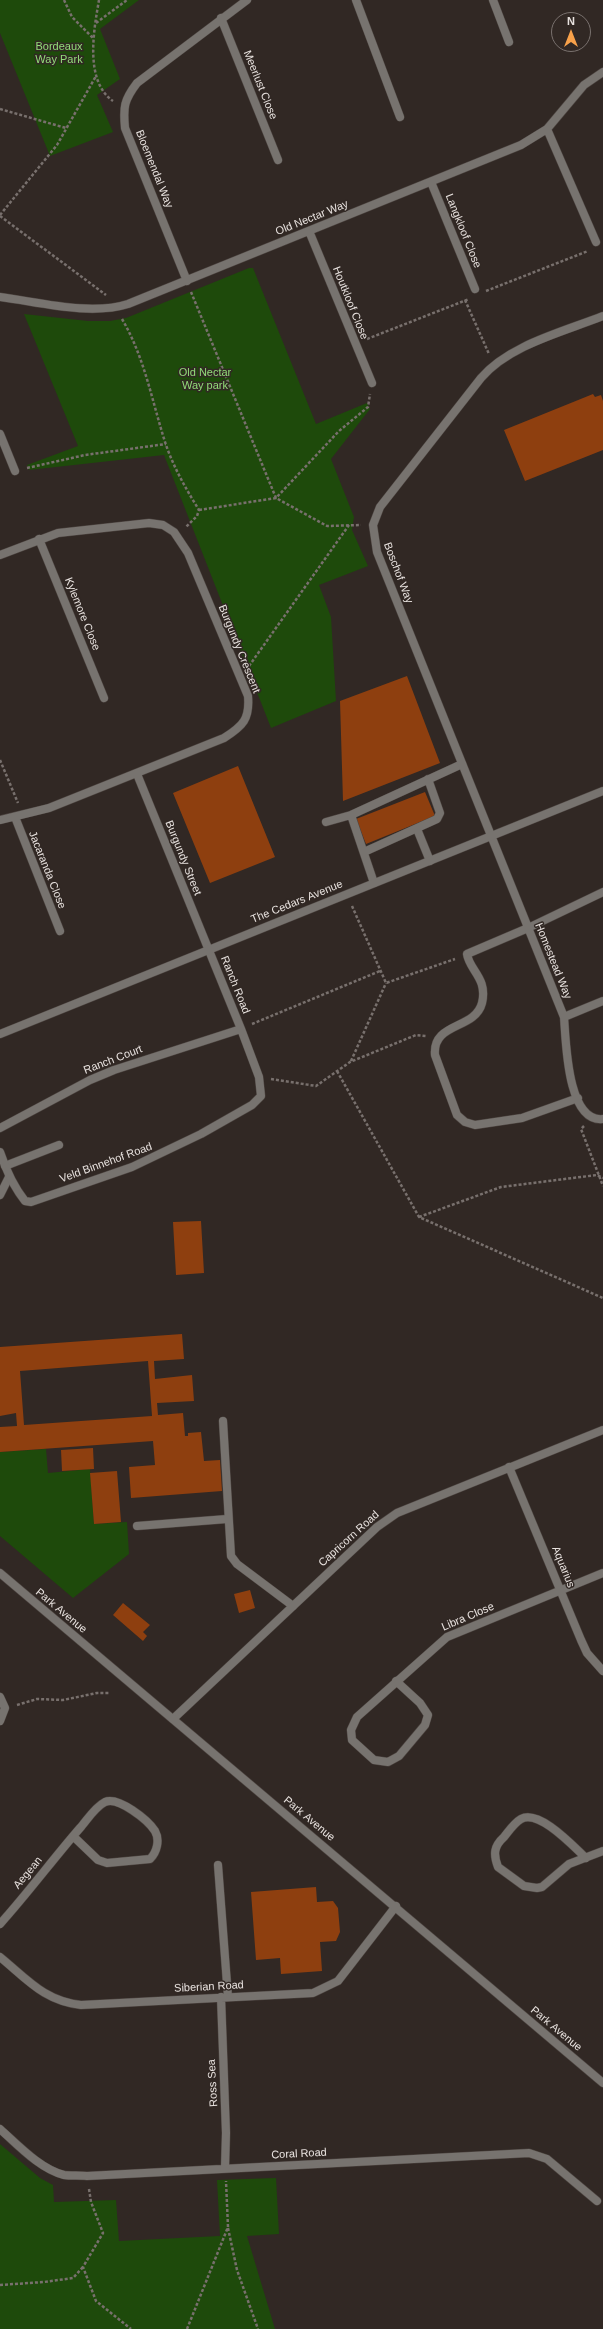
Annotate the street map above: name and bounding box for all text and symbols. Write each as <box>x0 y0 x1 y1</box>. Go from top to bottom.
north arrow <box>551 12 591 52</box>
text: N <box>567 15 575 27</box>
park label: Bordeaux Way Park <box>35 40 83 66</box>
street label: Meerlust Close <box>240 49 280 121</box>
street label: Bloemendal Way <box>132 128 176 210</box>
street label: Langkloof Close <box>442 192 484 270</box>
street label: Old Nectar Way <box>274 197 350 239</box>
street label: Houtkloof Close <box>329 265 371 341</box>
park label: Old Nectar Way park <box>179 366 231 392</box>
street label: Boschof Way <box>380 541 416 605</box>
street label: Kylemore Close <box>61 576 103 652</box>
street label: Burgundy Crescent <box>215 603 263 695</box>
street label: Burgundy Street <box>162 819 204 897</box>
street label: Jacaranda Close <box>25 829 69 911</box>
street label: The Cedars Avenue <box>249 878 345 926</box>
street label: Homestead Way <box>532 921 574 1001</box>
street label: Ranch Road <box>217 954 253 1016</box>
street label: Ranch Court <box>82 1043 144 1077</box>
street label: Veld Binnehof Road <box>58 1140 154 1186</box>
street label: Capricorn Road <box>316 1508 382 1570</box>
street label: Aquarius <box>549 1544 577 1590</box>
street label: Park Avenue <box>33 1586 89 1636</box>
street label: Libra Close <box>440 1600 496 1634</box>
street label: Park Avenue <box>281 1794 337 1844</box>
street label: Aegean <box>11 1854 45 1892</box>
street label: Siberian Road <box>174 1979 244 1995</box>
street label: Park Avenue <box>528 2004 584 2054</box>
street label: Ross Sea <box>205 2059 221 2107</box>
street label: Coral Road <box>271 2146 327 2162</box>

